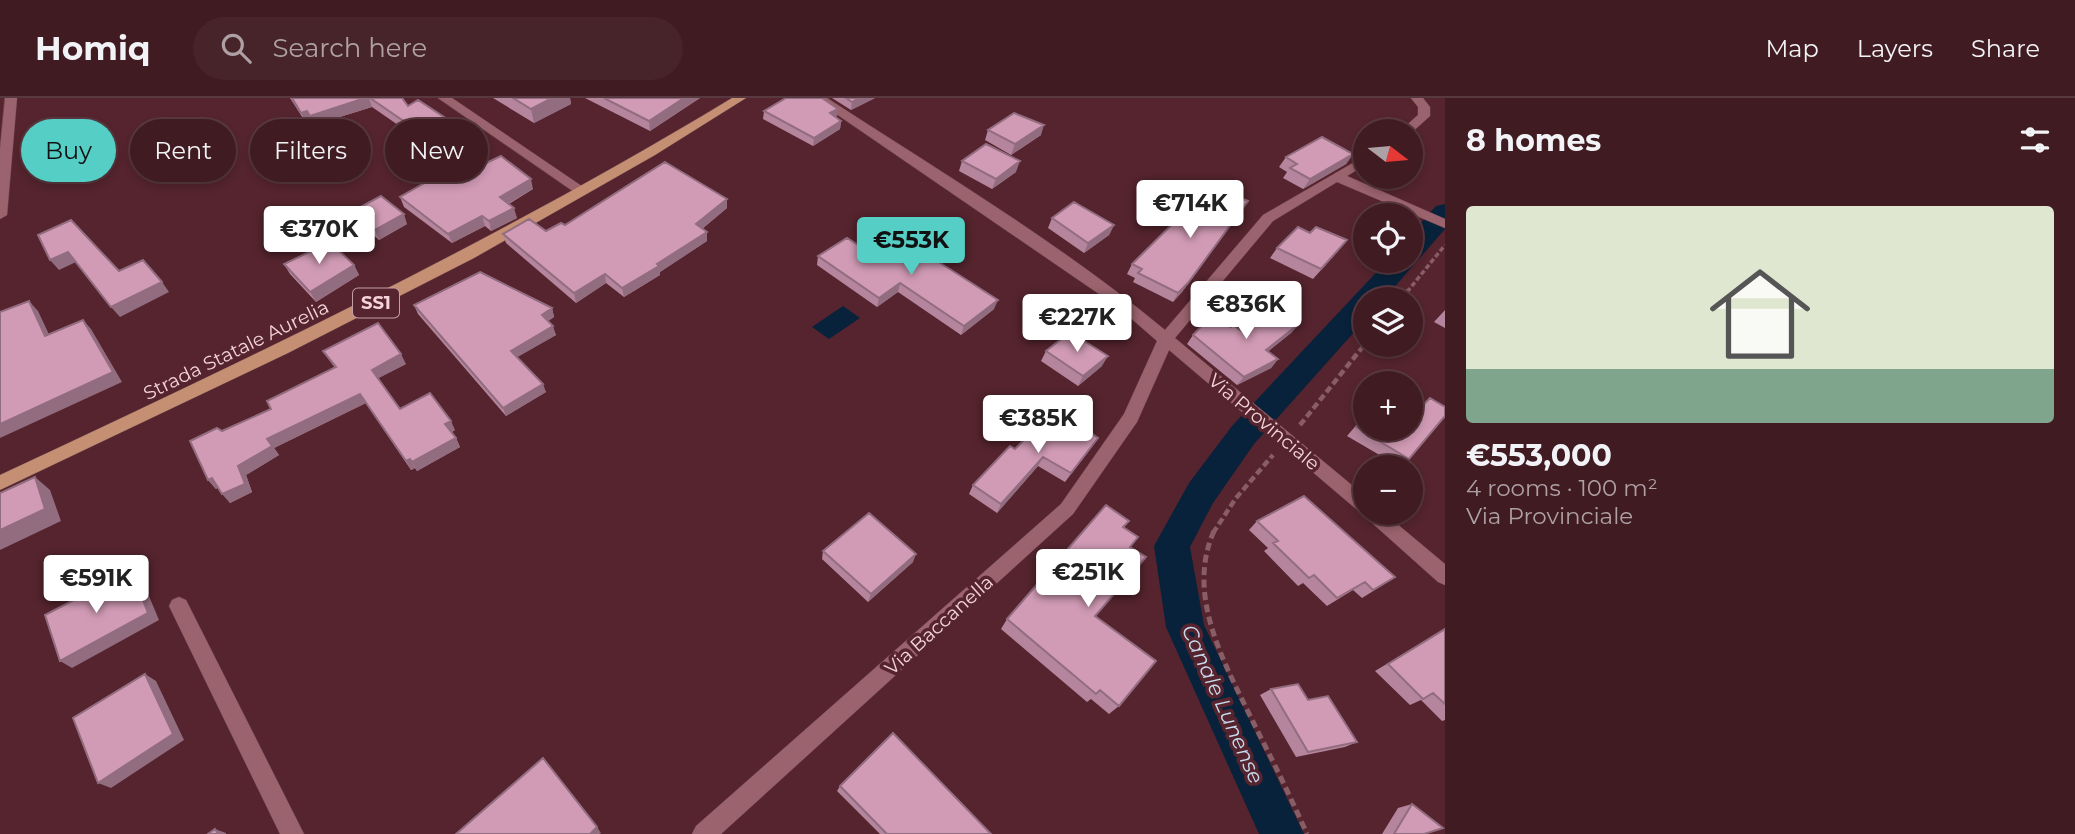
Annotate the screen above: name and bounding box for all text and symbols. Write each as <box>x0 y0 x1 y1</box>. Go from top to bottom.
search box <box>193 17 683 80</box>
text: Homiq <box>35 28 151 68</box>
icon: search <box>217 29 255 67</box>
text: Search here <box>273 32 427 64</box>
text: Map <box>1765 34 1819 63</box>
text: Layers <box>1857 34 1933 63</box>
text: Share <box>1971 34 2040 63</box>
chip: Buy <box>21 119 116 182</box>
chip: Rent <box>130 119 236 182</box>
chip: Filters <box>250 119 371 182</box>
chip: New <box>385 119 488 182</box>
north arrow <box>1353 119 1423 189</box>
map controls <box>1353 119 1423 525</box>
icon: filters <box>2016 121 2054 159</box>
text: 8 homes <box>1466 122 1601 159</box>
pin: €714K <box>1141 180 1239 240</box>
text: €714K <box>1152 189 1228 217</box>
button: locate <box>1353 203 1423 273</box>
pin: €370K <box>270 206 368 266</box>
text: €370K <box>280 215 358 243</box>
pin: €553K <box>862 218 960 277</box>
text: €553K <box>873 226 949 254</box>
icon: home <box>1697 251 1823 377</box>
pin: €836K <box>1197 282 1295 341</box>
button: layers <box>1353 287 1423 357</box>
road number: SS1 <box>353 288 399 318</box>
text: €836K <box>1207 290 1285 318</box>
pin: €227K <box>1028 294 1126 354</box>
street label: Strada Statale Aurelia <box>140 295 332 405</box>
text: €227K <box>1039 303 1116 331</box>
street label: Via Provinciale <box>1204 369 1324 475</box>
button: + <box>1353 371 1423 441</box>
pin: €385K <box>989 396 1087 455</box>
text: €385K <box>999 404 1077 432</box>
text: €553,000 <box>1466 437 1612 474</box>
button: − <box>1353 455 1423 525</box>
text: 4 rooms · 100 m² <box>1466 474 1658 502</box>
text: Via Provinciale <box>1466 502 1633 530</box>
pin: €251K <box>1039 550 1137 609</box>
pin: €591K <box>47 556 145 615</box>
text: €251K <box>1052 558 1124 586</box>
text: €591K <box>60 564 132 592</box>
street label: Via Baccanella <box>880 570 998 680</box>
water label: Canale Lunense <box>1177 621 1269 787</box>

